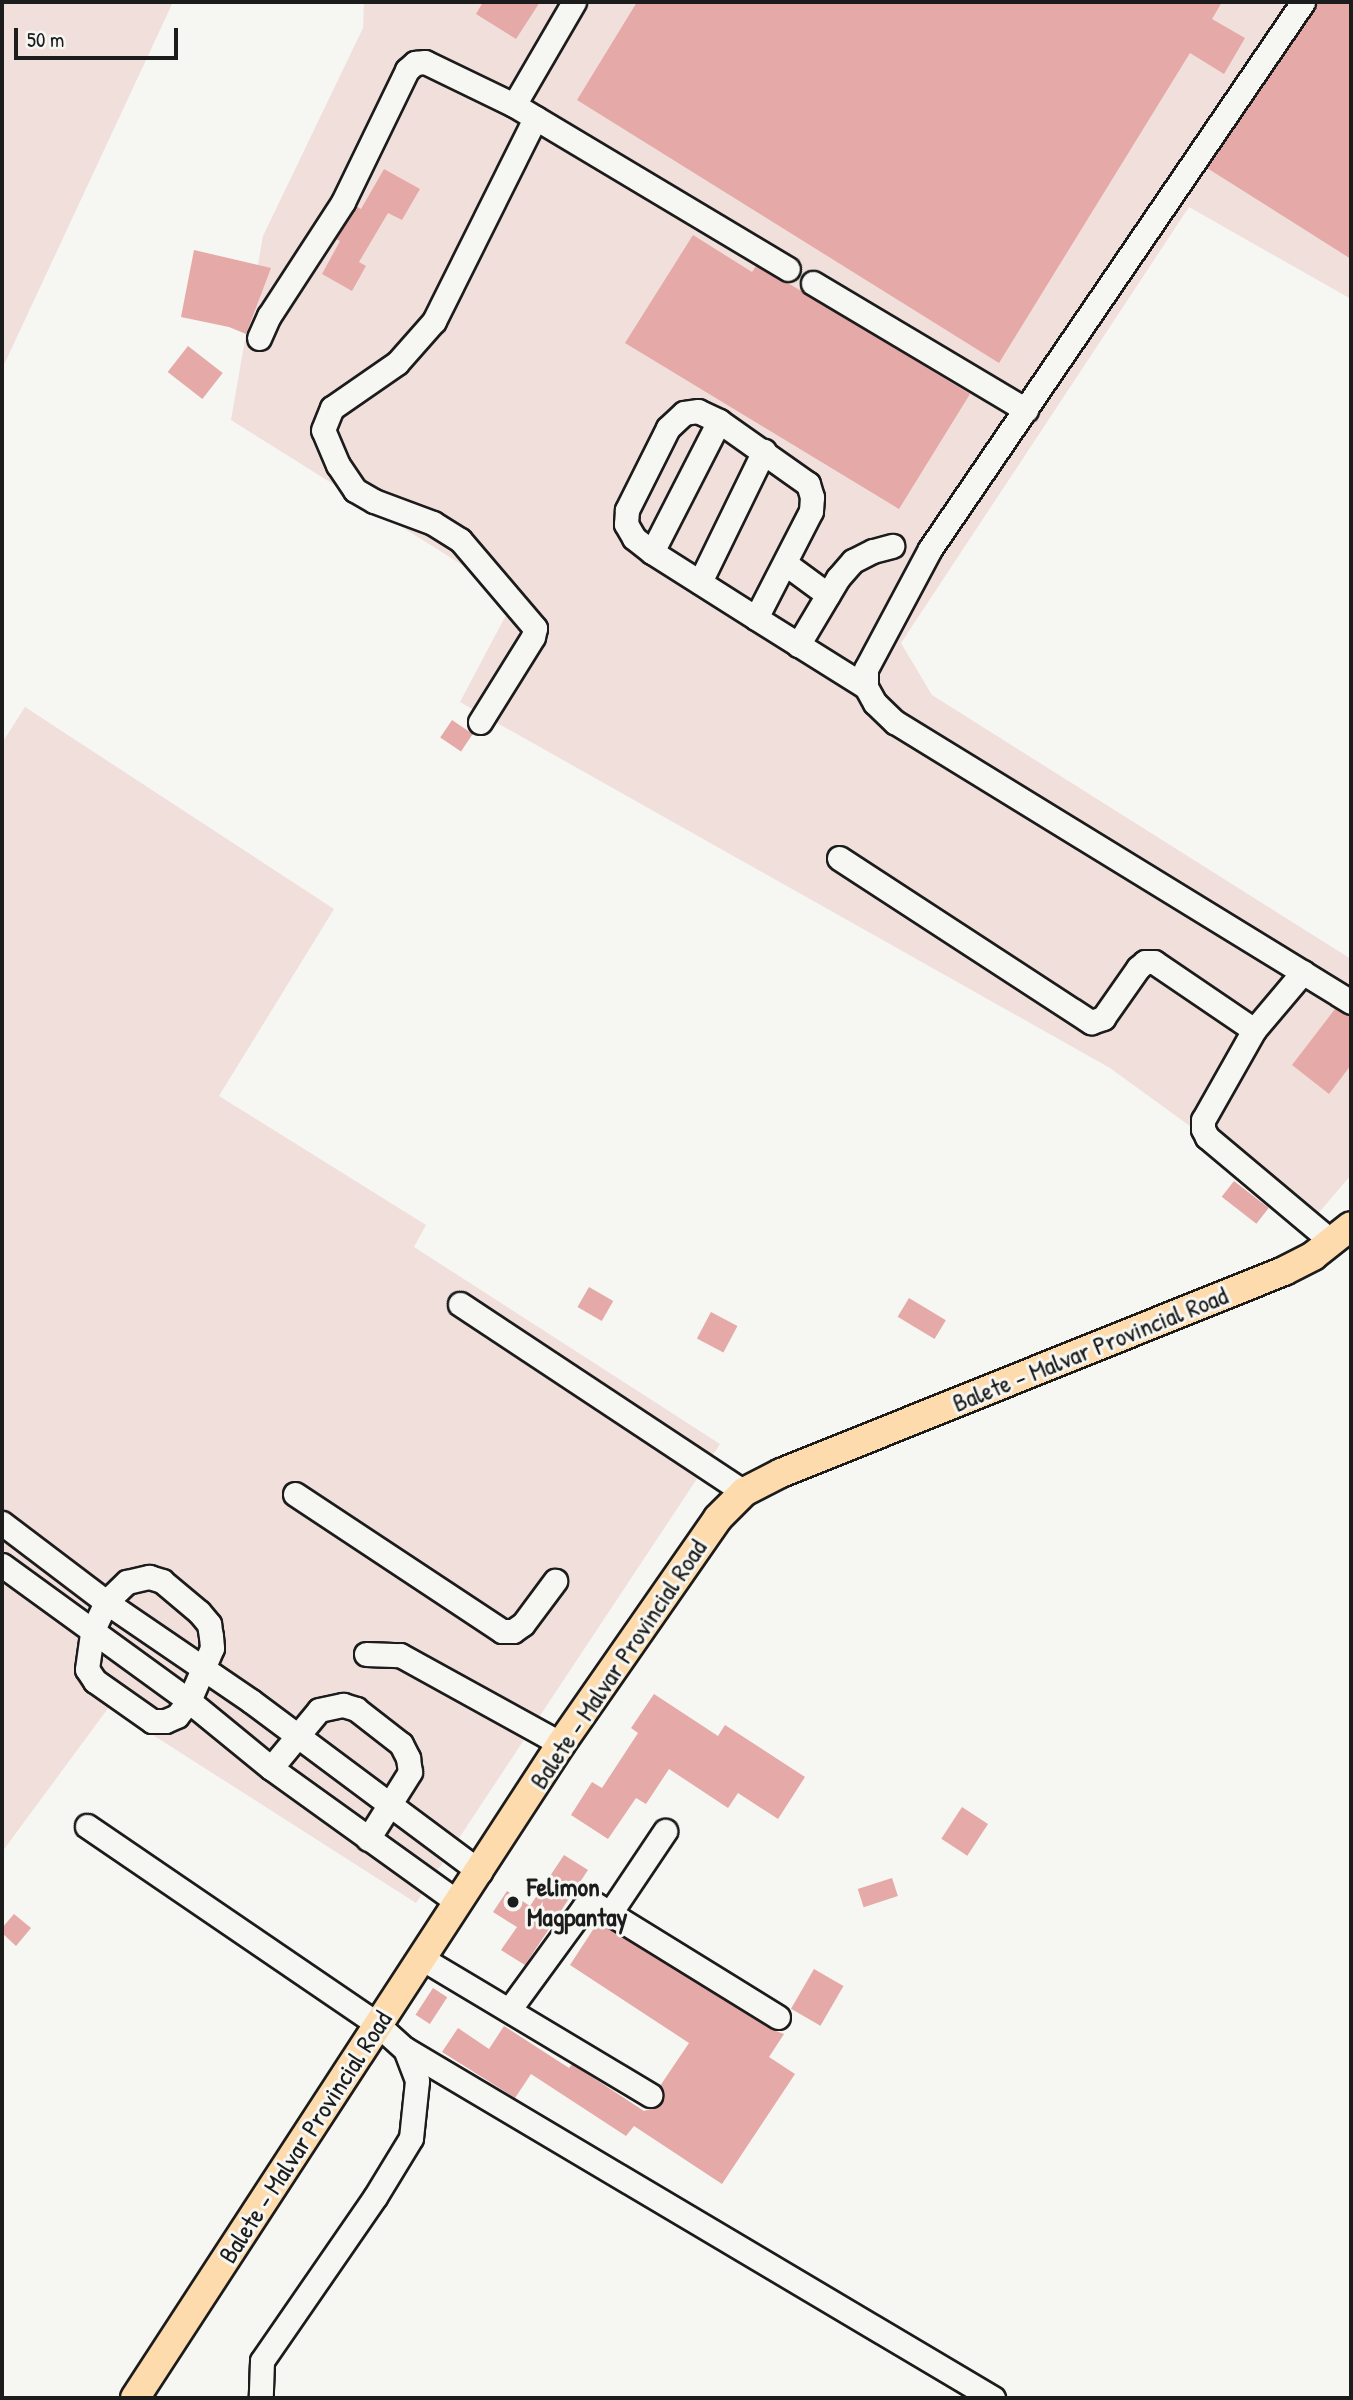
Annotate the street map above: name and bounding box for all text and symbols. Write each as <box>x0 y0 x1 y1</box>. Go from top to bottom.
scale bar <box>18 14 182 58</box>
text: 50 m <box>27 25 64 54</box>
street label: Balete - Malvar Provincial Road <box>948 1279 1232 1419</box>
street label: Balete - Malvar Provincial Road <box>523 1533 713 1795</box>
place label: Felimon Magpantay <box>527 1871 627 1932</box>
marker: Felimon Magpantay <box>505 1894 521 1910</box>
street label: Balete - Malvar Provincial Road <box>212 2005 398 2269</box>

